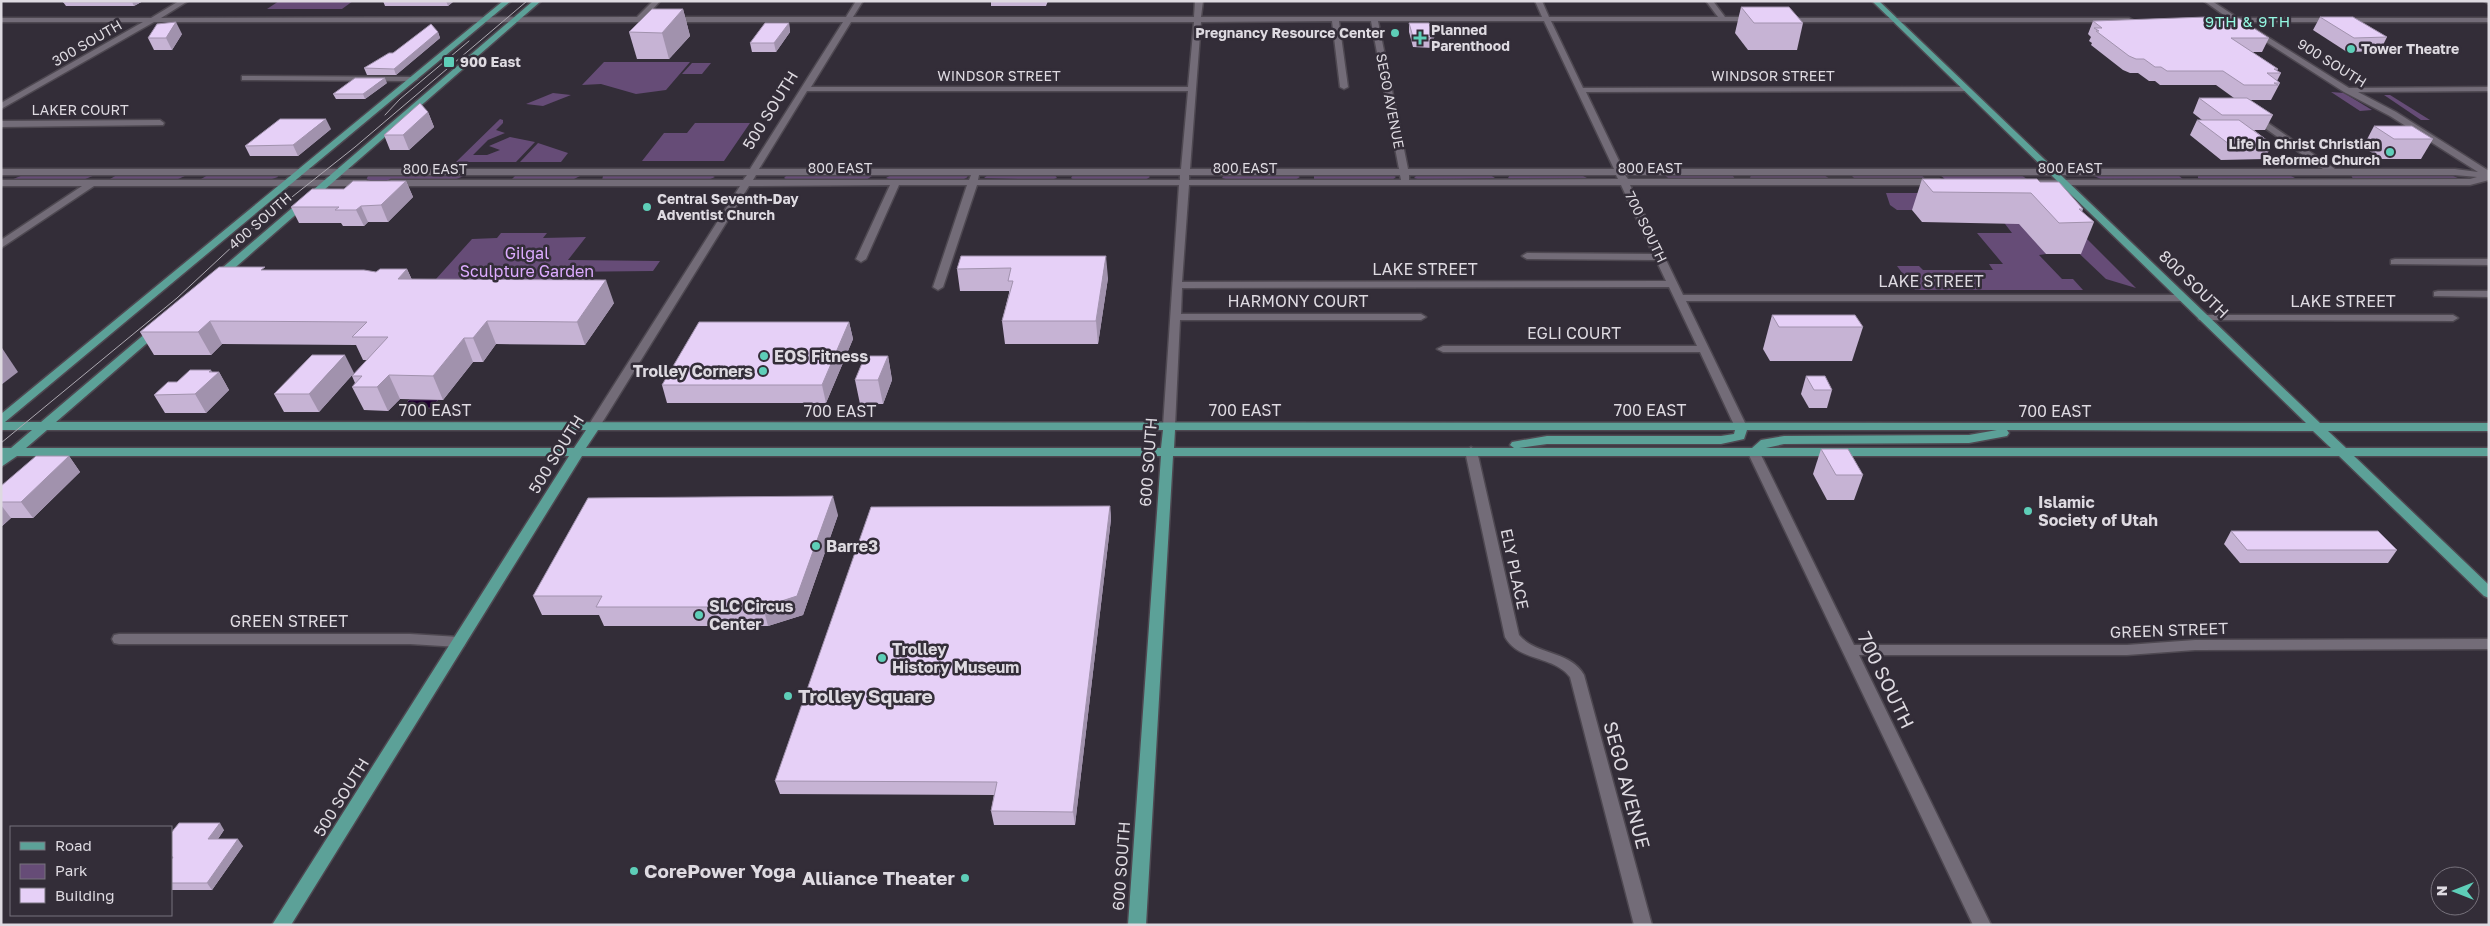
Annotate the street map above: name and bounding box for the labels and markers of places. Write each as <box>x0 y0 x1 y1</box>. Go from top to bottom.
place label: Planned Parenthood <box>1431 21 1510 54</box>
place label: Pregnancy Resource Center <box>1195 24 1386 41</box>
marker: Pregnancy Resource Center <box>1389 27 1401 39</box>
marker: Planned Parenthood <box>1413 31 1427 45</box>
place label: Tower Theatre <box>2361 40 2459 57</box>
marker: Tower Theatre <box>2345 43 2357 55</box>
place label: 900 East <box>460 53 521 70</box>
marker: 900 East <box>442 55 456 69</box>
place label: Life In Christ Christian Reformed Church <box>2229 135 2380 168</box>
marker: Life In Christ Christian Reformed Church <box>2384 146 2396 158</box>
place label: Central Seventh-Day Adventist Church <box>657 190 799 223</box>
marker: Central Seventh-Day Adventist Church <box>641 201 653 213</box>
place label: EOS Fitness <box>774 346 868 366</box>
marker: EOS Fitness <box>758 350 770 362</box>
place label: Trolley Corners <box>633 361 753 381</box>
marker: Trolley Corners <box>757 365 769 377</box>
place label: Islamic Society of Utah <box>2038 492 2158 530</box>
marker: Islamic Society of Utah <box>2022 505 2034 517</box>
place label: Barre3 <box>826 536 878 556</box>
marker: Barre3 <box>810 540 822 552</box>
place label: SLC Circus Center <box>709 596 794 634</box>
marker: SLC Circus Center <box>693 609 705 621</box>
place label: Trolley History Museum <box>892 639 1019 677</box>
marker: Trolley History Museum <box>876 652 888 664</box>
place label: Trolley Square <box>798 684 933 707</box>
marker: Trolley Square <box>782 690 794 702</box>
place label: CorePower Yoga <box>644 859 796 882</box>
marker: CorePower Yoga <box>628 865 640 877</box>
place label: Alliance Theater <box>802 866 956 889</box>
marker: Alliance Theater <box>959 872 971 884</box>

